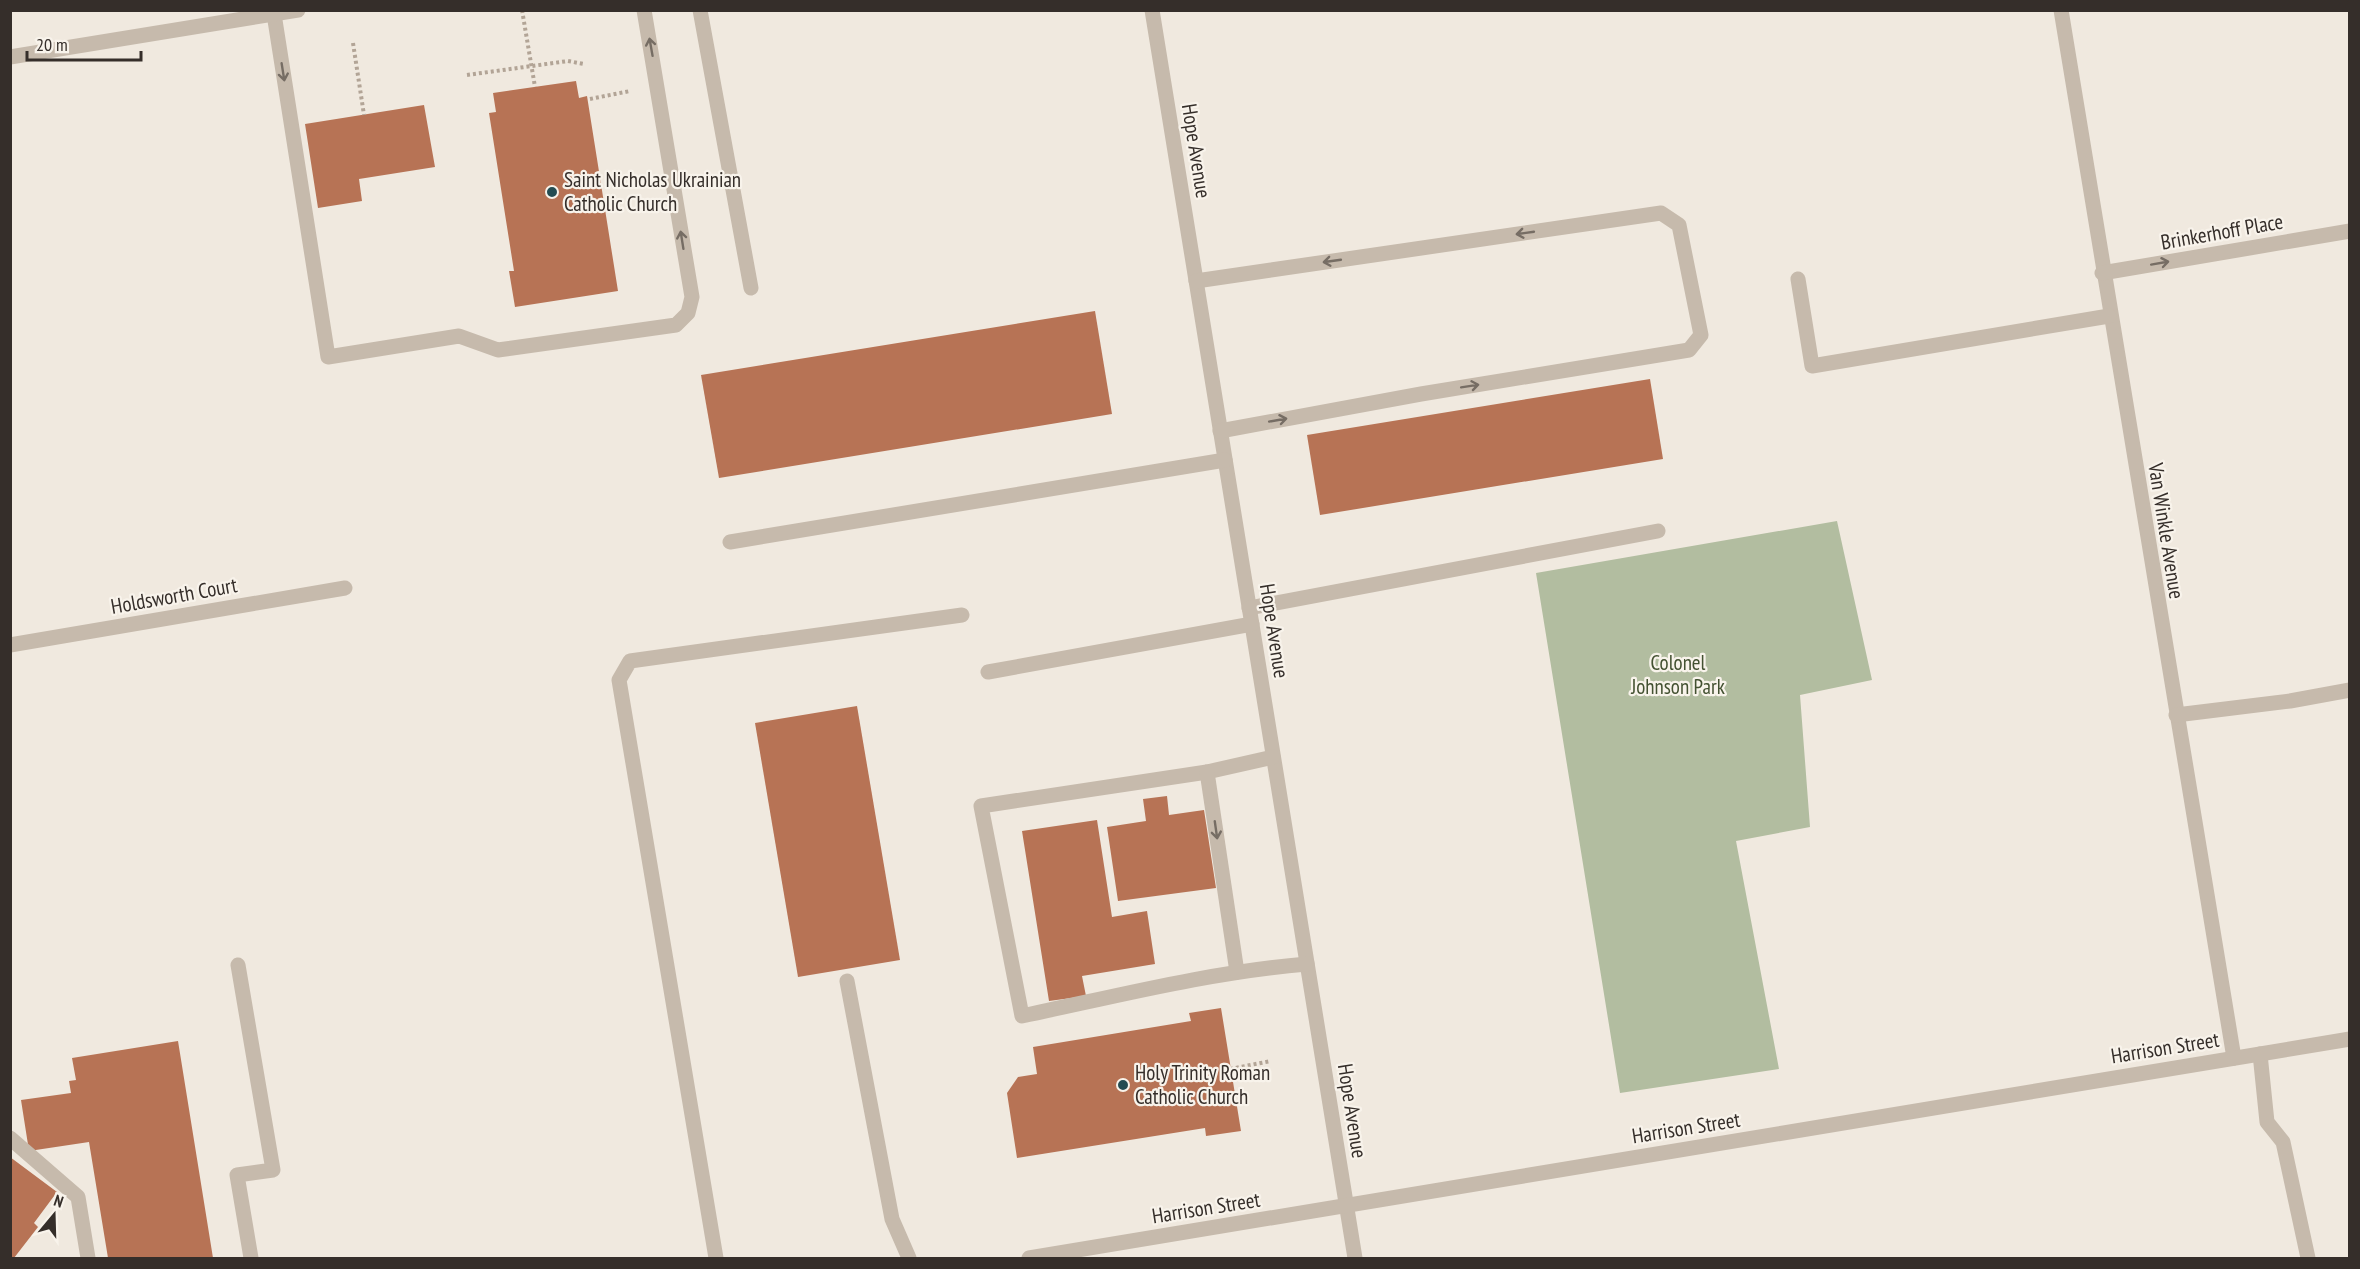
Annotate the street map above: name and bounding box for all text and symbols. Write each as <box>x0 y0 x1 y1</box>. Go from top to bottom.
scale bar <box>27 24 141 62</box>
text: 20 m <box>36 33 68 56</box>
one-way arrow <box>645 38 656 58</box>
one-way arrow <box>277 62 288 82</box>
street label: Hope Avenue <box>1176 102 1217 200</box>
place label: Saint Nicholas Ukrainian Catholic Church <box>564 166 741 217</box>
marker: Saint Nicholas Ukrainian Catholic Church <box>545 185 559 199</box>
street label: Brinkerhoff Place <box>2159 207 2285 256</box>
one-way arrow <box>1516 227 1536 238</box>
one-way arrow <box>676 230 687 250</box>
one-way arrow <box>1323 255 1343 266</box>
one-way arrow <box>2149 258 2169 269</box>
one-way arrow <box>1459 380 1479 391</box>
one-way arrow <box>1267 414 1287 425</box>
street label: Van Winkle Avenue <box>2142 460 2191 601</box>
street label: Holdsworth Court <box>109 571 239 620</box>
street label: Hope Avenue <box>1254 582 1295 680</box>
park label: Colonel Johnson Park <box>1630 649 1725 700</box>
one-way arrow <box>1210 820 1221 839</box>
street label: Harrison Street <box>2109 1026 2221 1069</box>
place label: Holy Trinity Roman Catholic Church <box>1135 1059 1270 1110</box>
street label: Hope Avenue <box>1332 1062 1373 1160</box>
marker: Holy Trinity Roman Catholic Church <box>1116 1078 1130 1092</box>
street label: Harrison Street <box>1630 1106 1742 1149</box>
north arrow <box>24 1185 84 1245</box>
street label: Harrison Street <box>1150 1186 1262 1229</box>
text: N <box>52 1190 66 1212</box>

